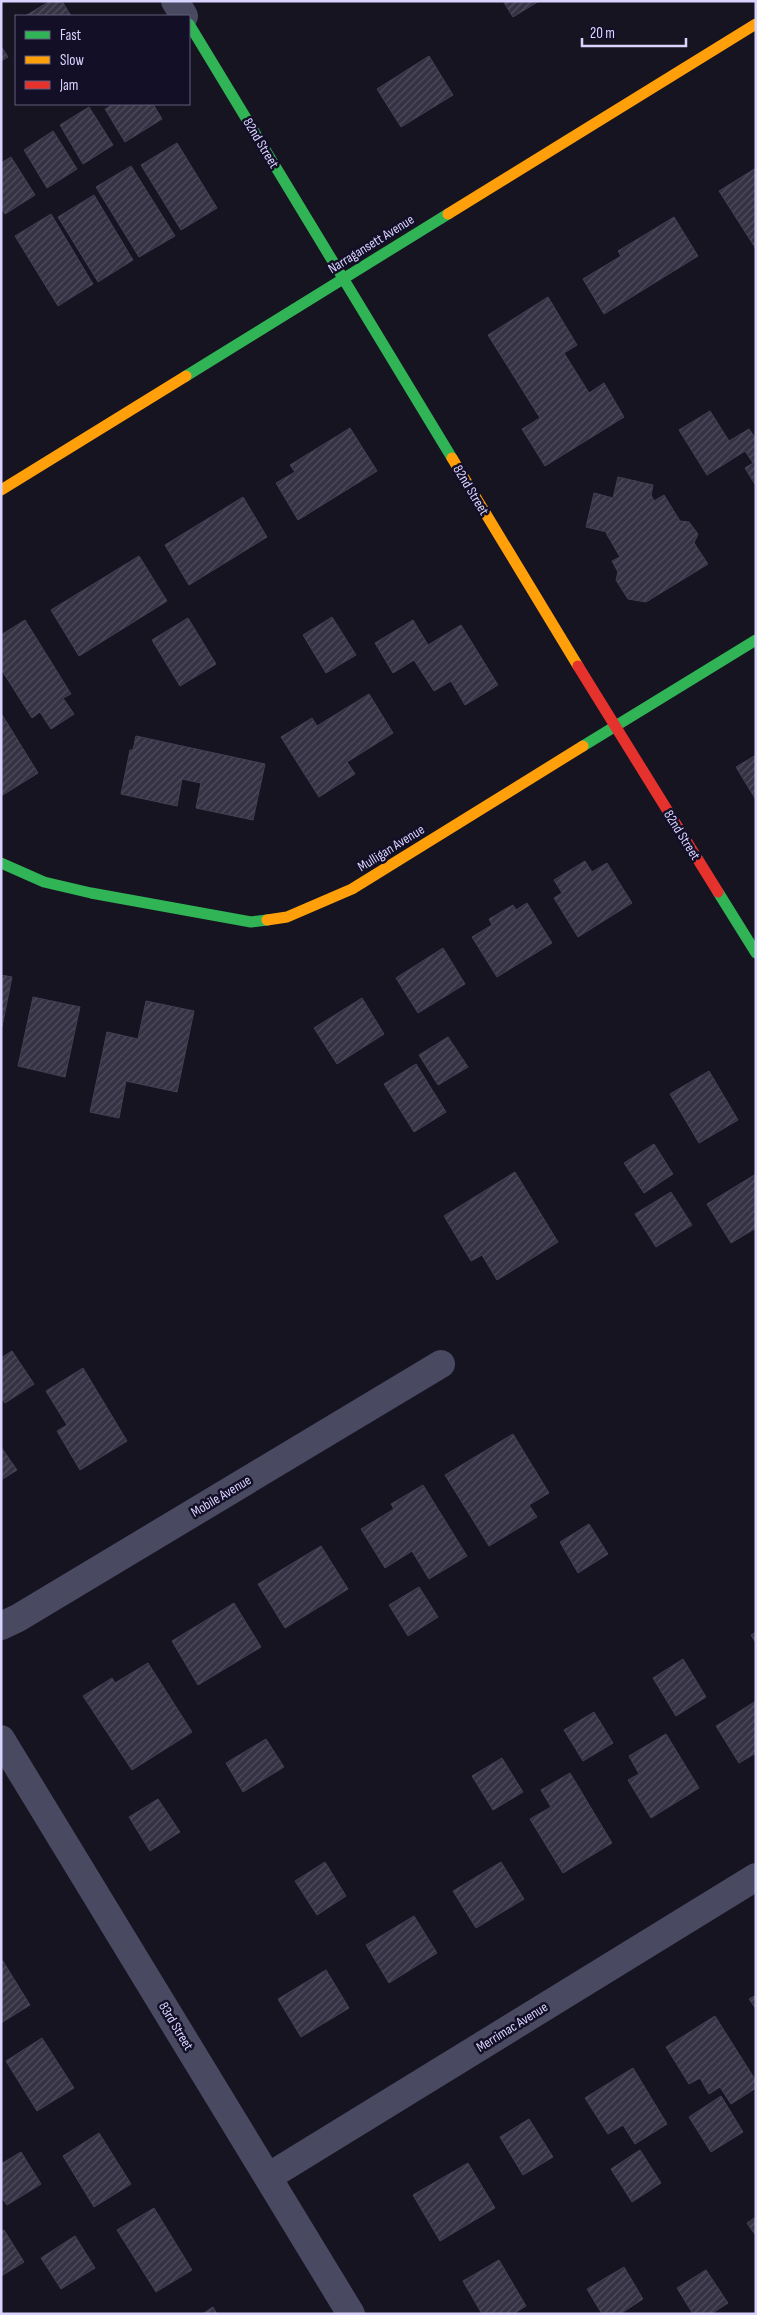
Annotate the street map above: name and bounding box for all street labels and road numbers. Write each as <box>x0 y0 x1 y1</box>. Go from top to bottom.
street label: 82nd Street <box>239 115 283 171</box>
street label: Narragansett Avenue <box>325 211 417 277</box>
street label: 82nd Street <box>449 462 493 518</box>
street label: 82nd Street <box>660 807 704 863</box>
street label: Mulligan Avenue <box>354 821 428 875</box>
street label: Mobile Avenue <box>188 1471 254 1521</box>
street label: Merrimac Avenue <box>473 1998 551 2056</box>
street label: 83rd Street <box>155 1999 197 2053</box>

